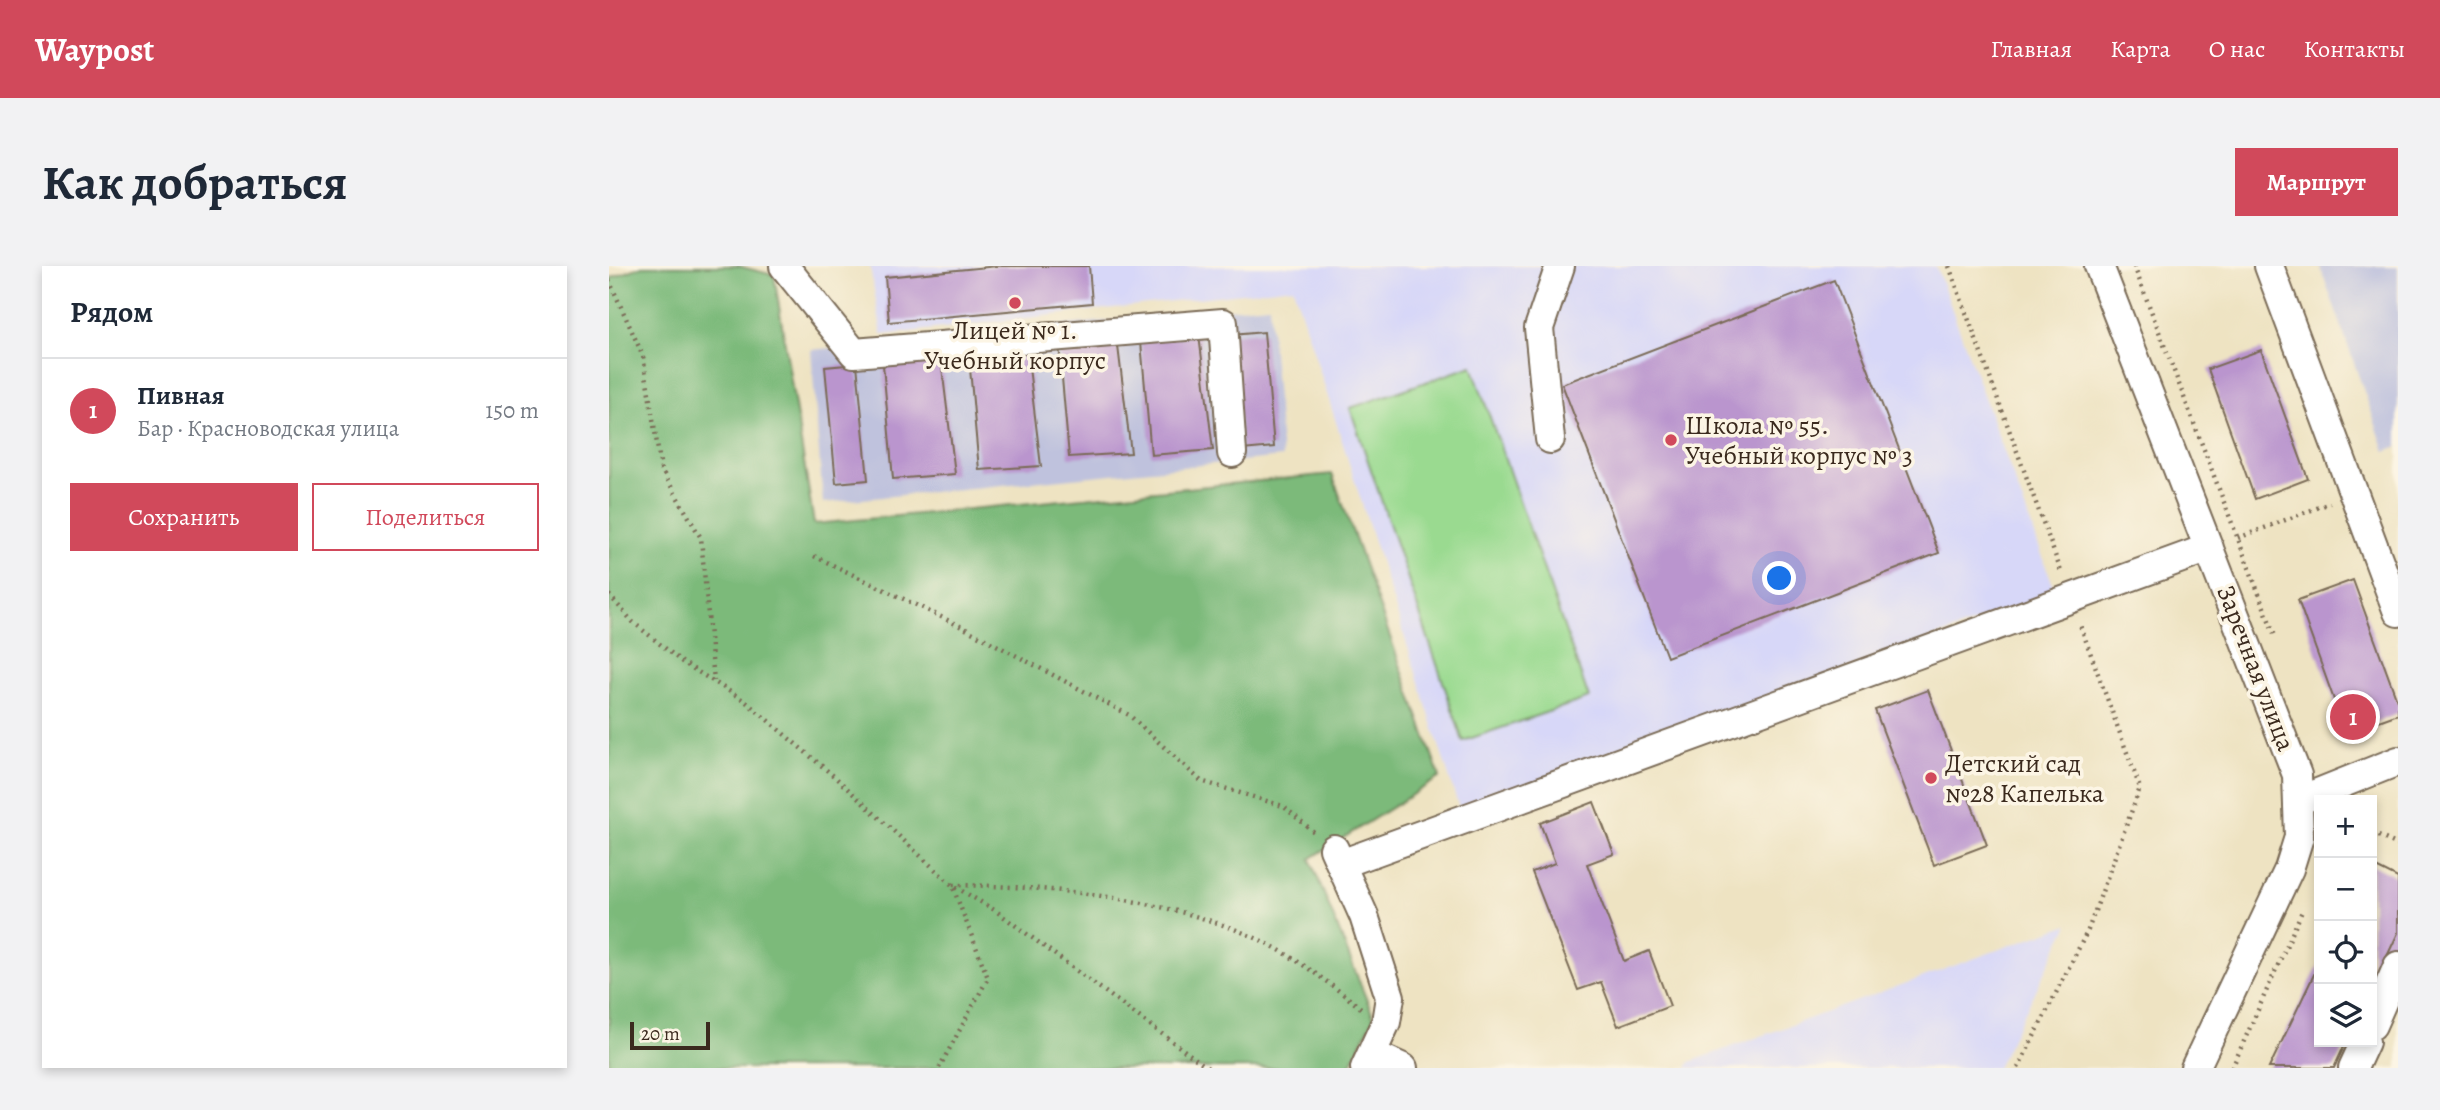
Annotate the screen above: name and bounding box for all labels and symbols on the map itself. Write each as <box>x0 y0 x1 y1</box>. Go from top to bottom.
marker: Лицей № 1. Учебный корпус <box>1007 295 1023 311</box>
place label: Лицей № 1. Учебный корпус <box>924 313 1106 378</box>
place label: Школа № 55. Учебный корпус № 3 <box>1685 408 1913 473</box>
marker: Школа № 55. Учебный корпус № 3 <box>1663 432 1679 448</box>
your location <box>1762 561 1796 595</box>
street label: Заречная улица <box>2208 580 2304 756</box>
pin: 1 <box>2330 691 2376 743</box>
place label: Детский сад №28 Капелька <box>1945 746 2104 811</box>
marker: Детский сад №28 Капелька <box>1923 770 1939 786</box>
scale bar <box>630 1019 711 1051</box>

